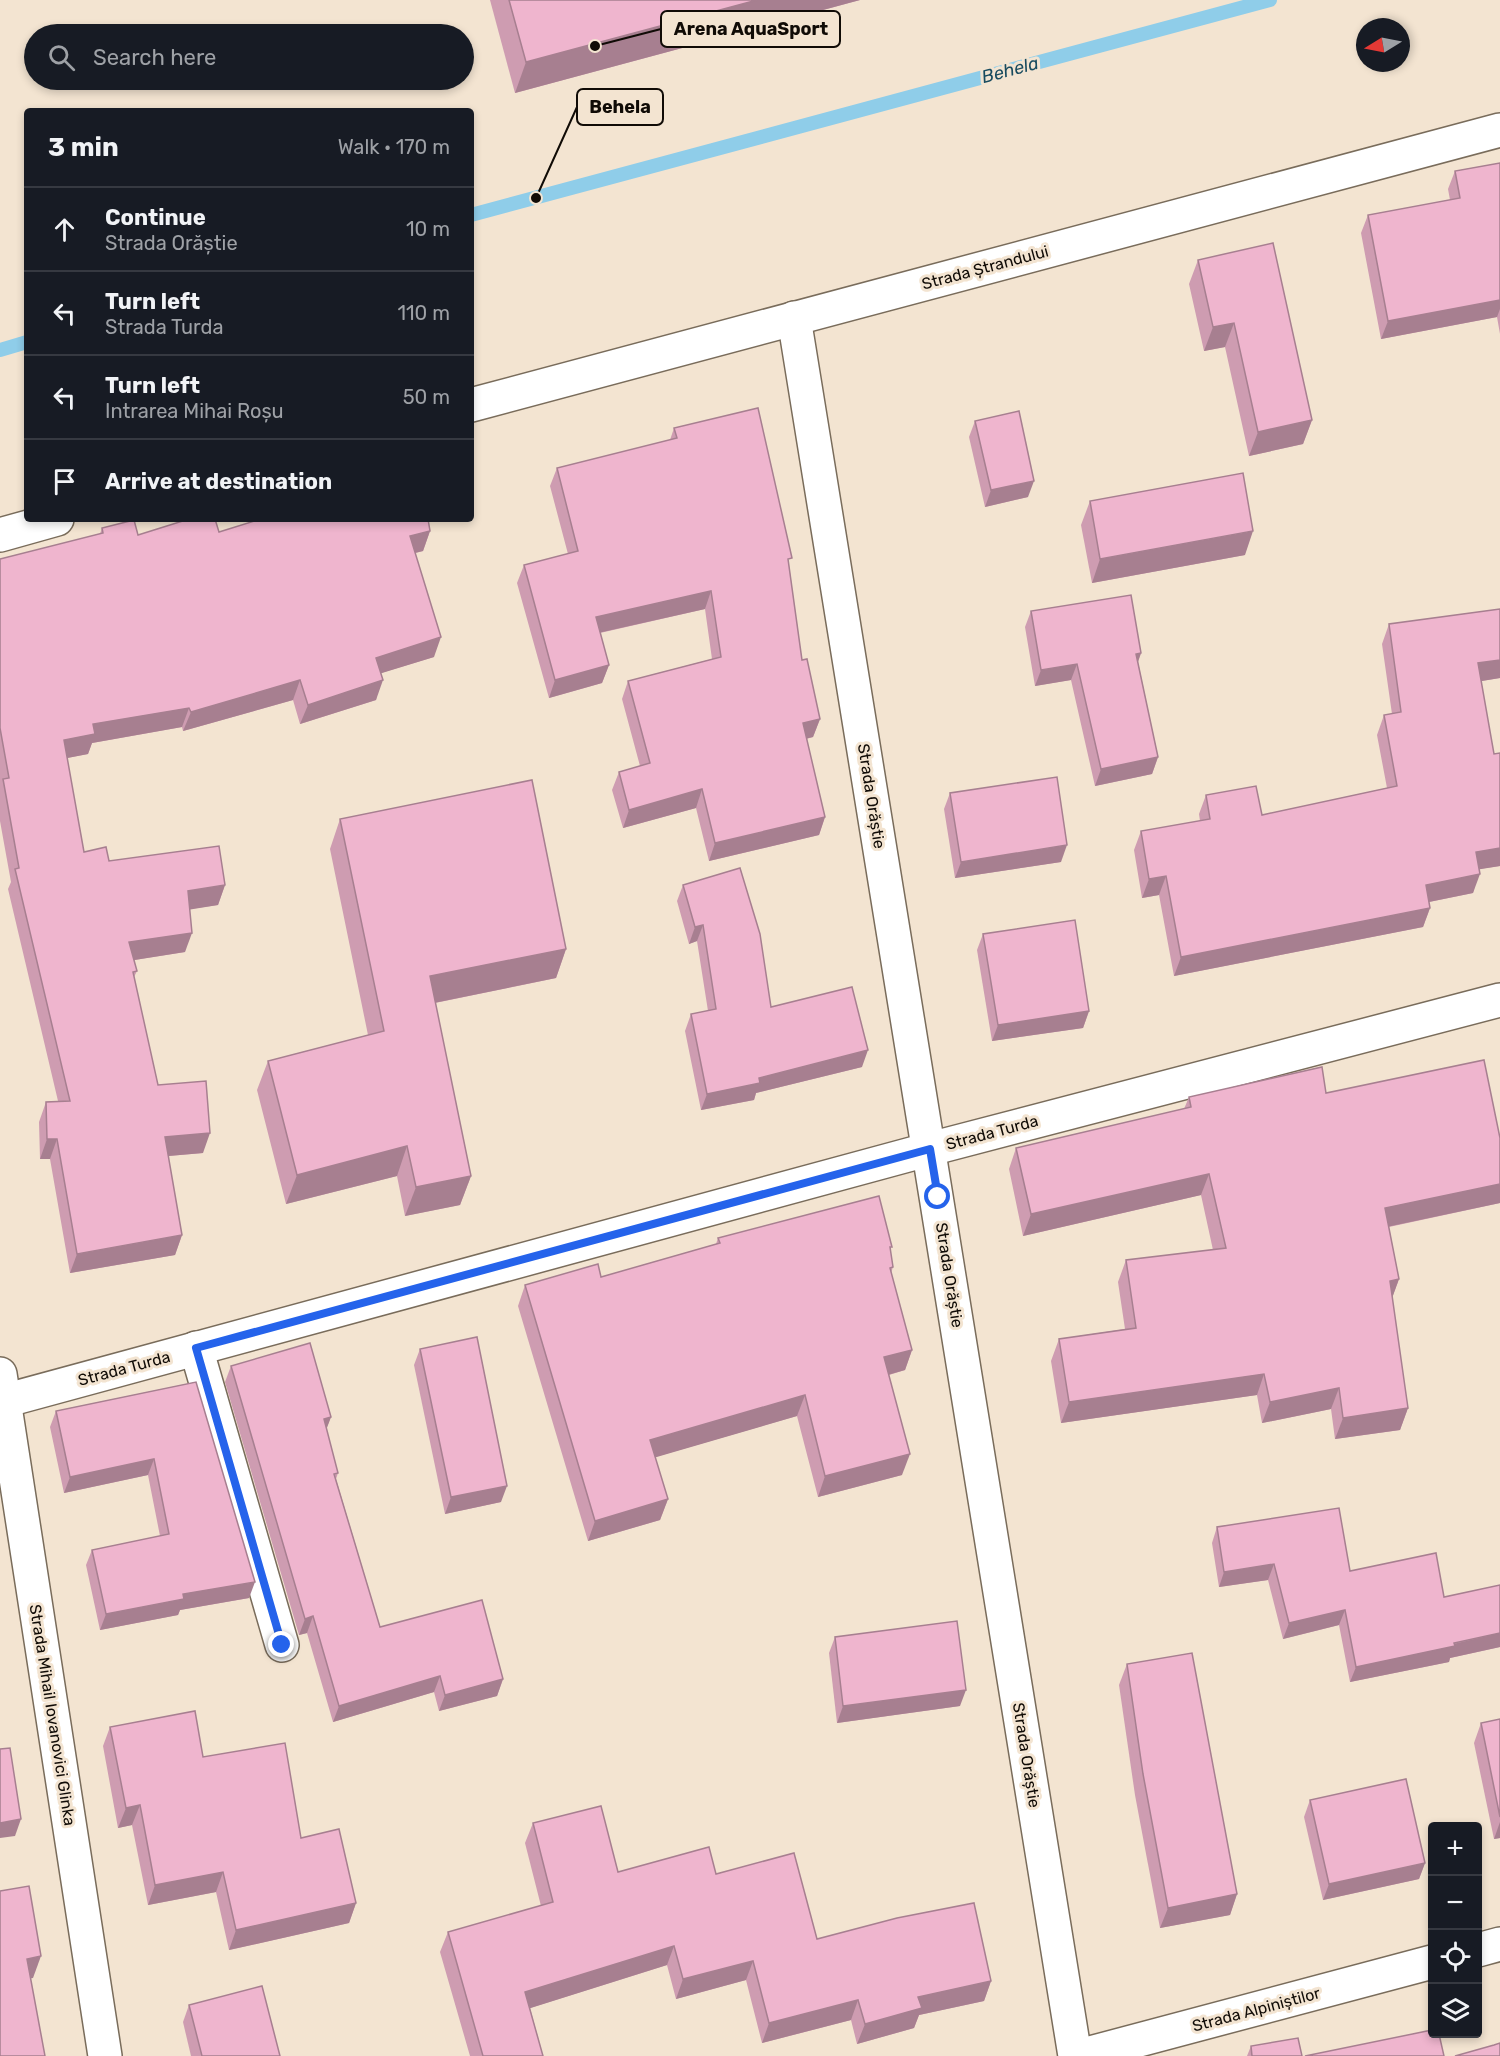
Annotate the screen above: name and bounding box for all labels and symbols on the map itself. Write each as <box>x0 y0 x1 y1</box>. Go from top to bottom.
callout: Arena AquaSport <box>661 11 840 47</box>
text: Arena AquaSport <box>674 18 828 40</box>
north arrow <box>1356 18 1410 72</box>
water label: Behela <box>979 52 1041 88</box>
callout: Behela <box>577 89 663 125</box>
text: Behela <box>589 96 651 118</box>
street label: Strada Ștrandului <box>920 241 1051 294</box>
street label: Strada Orăștie <box>854 742 889 850</box>
street label: Strada Turda <box>944 1111 1040 1154</box>
route start <box>924 1183 950 1209</box>
street label: Strada Orăștie <box>932 1221 967 1329</box>
street label: Strada Turda <box>76 1347 172 1390</box>
street label: Strada Mihail Iovanovici Glinka <box>26 1603 79 1827</box>
route end <box>268 1631 294 1657</box>
street label: Strada Orăștie <box>1009 1701 1044 1809</box>
street label: Strada Alpiniștilor <box>1190 1983 1322 2036</box>

